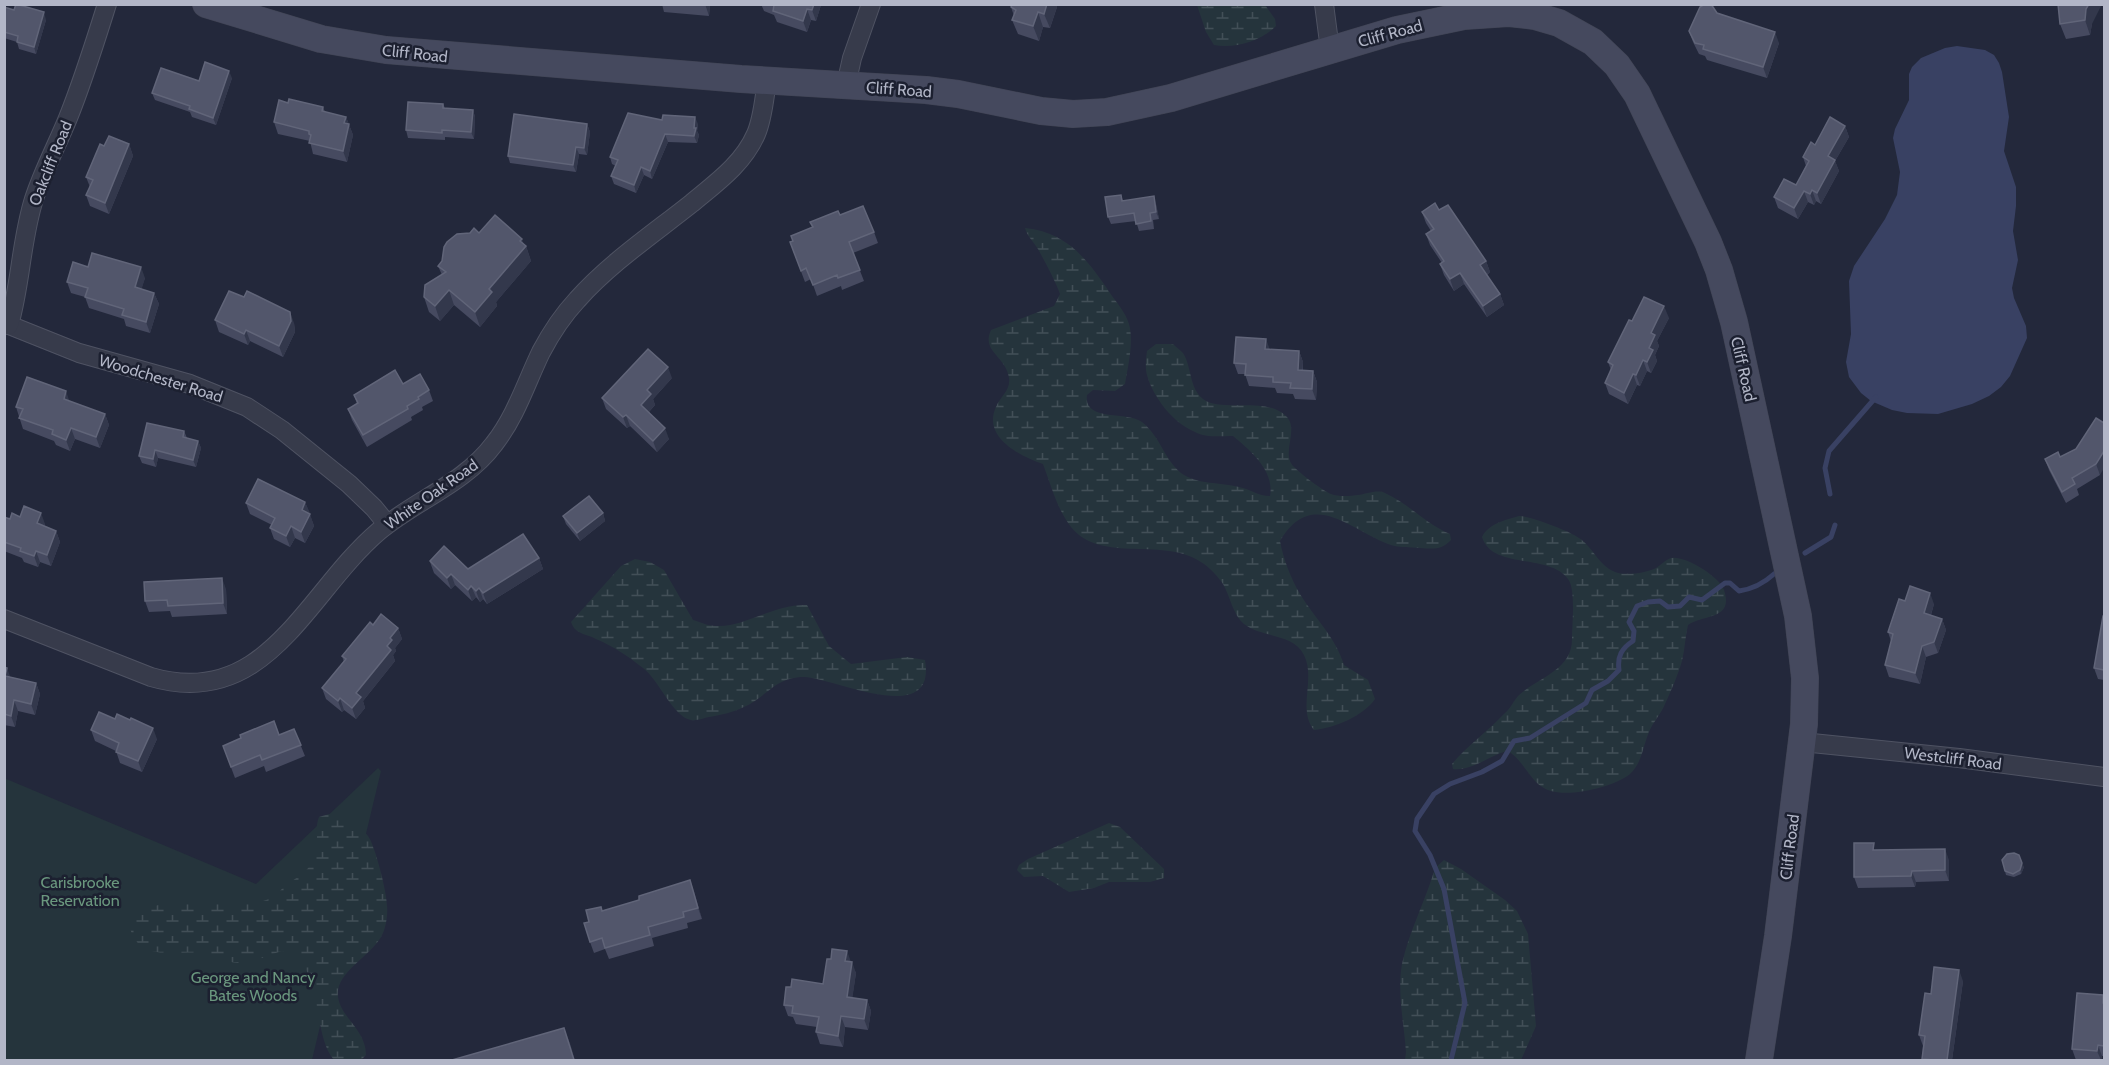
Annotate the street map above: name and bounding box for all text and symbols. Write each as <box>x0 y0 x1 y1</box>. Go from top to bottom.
street label: Cliff Road <box>1356 16 1424 51</box>
street label: Cliff Road <box>381 41 449 66</box>
street label: Cliff Road <box>865 78 933 101</box>
street label: Oakcliff Road <box>25 118 76 208</box>
street label: Cliff Road <box>1727 335 1760 403</box>
street label: Woodchester Road <box>97 351 225 406</box>
street label: White Oak Road <box>381 455 482 534</box>
street label: Westcliff Road <box>1903 743 2003 774</box>
street label: Cliff Road <box>1776 813 1803 881</box>
park label: Carisbrooke Reservation <box>40 873 120 910</box>
park label: George and Nancy Bates Woods <box>191 968 315 1005</box>

